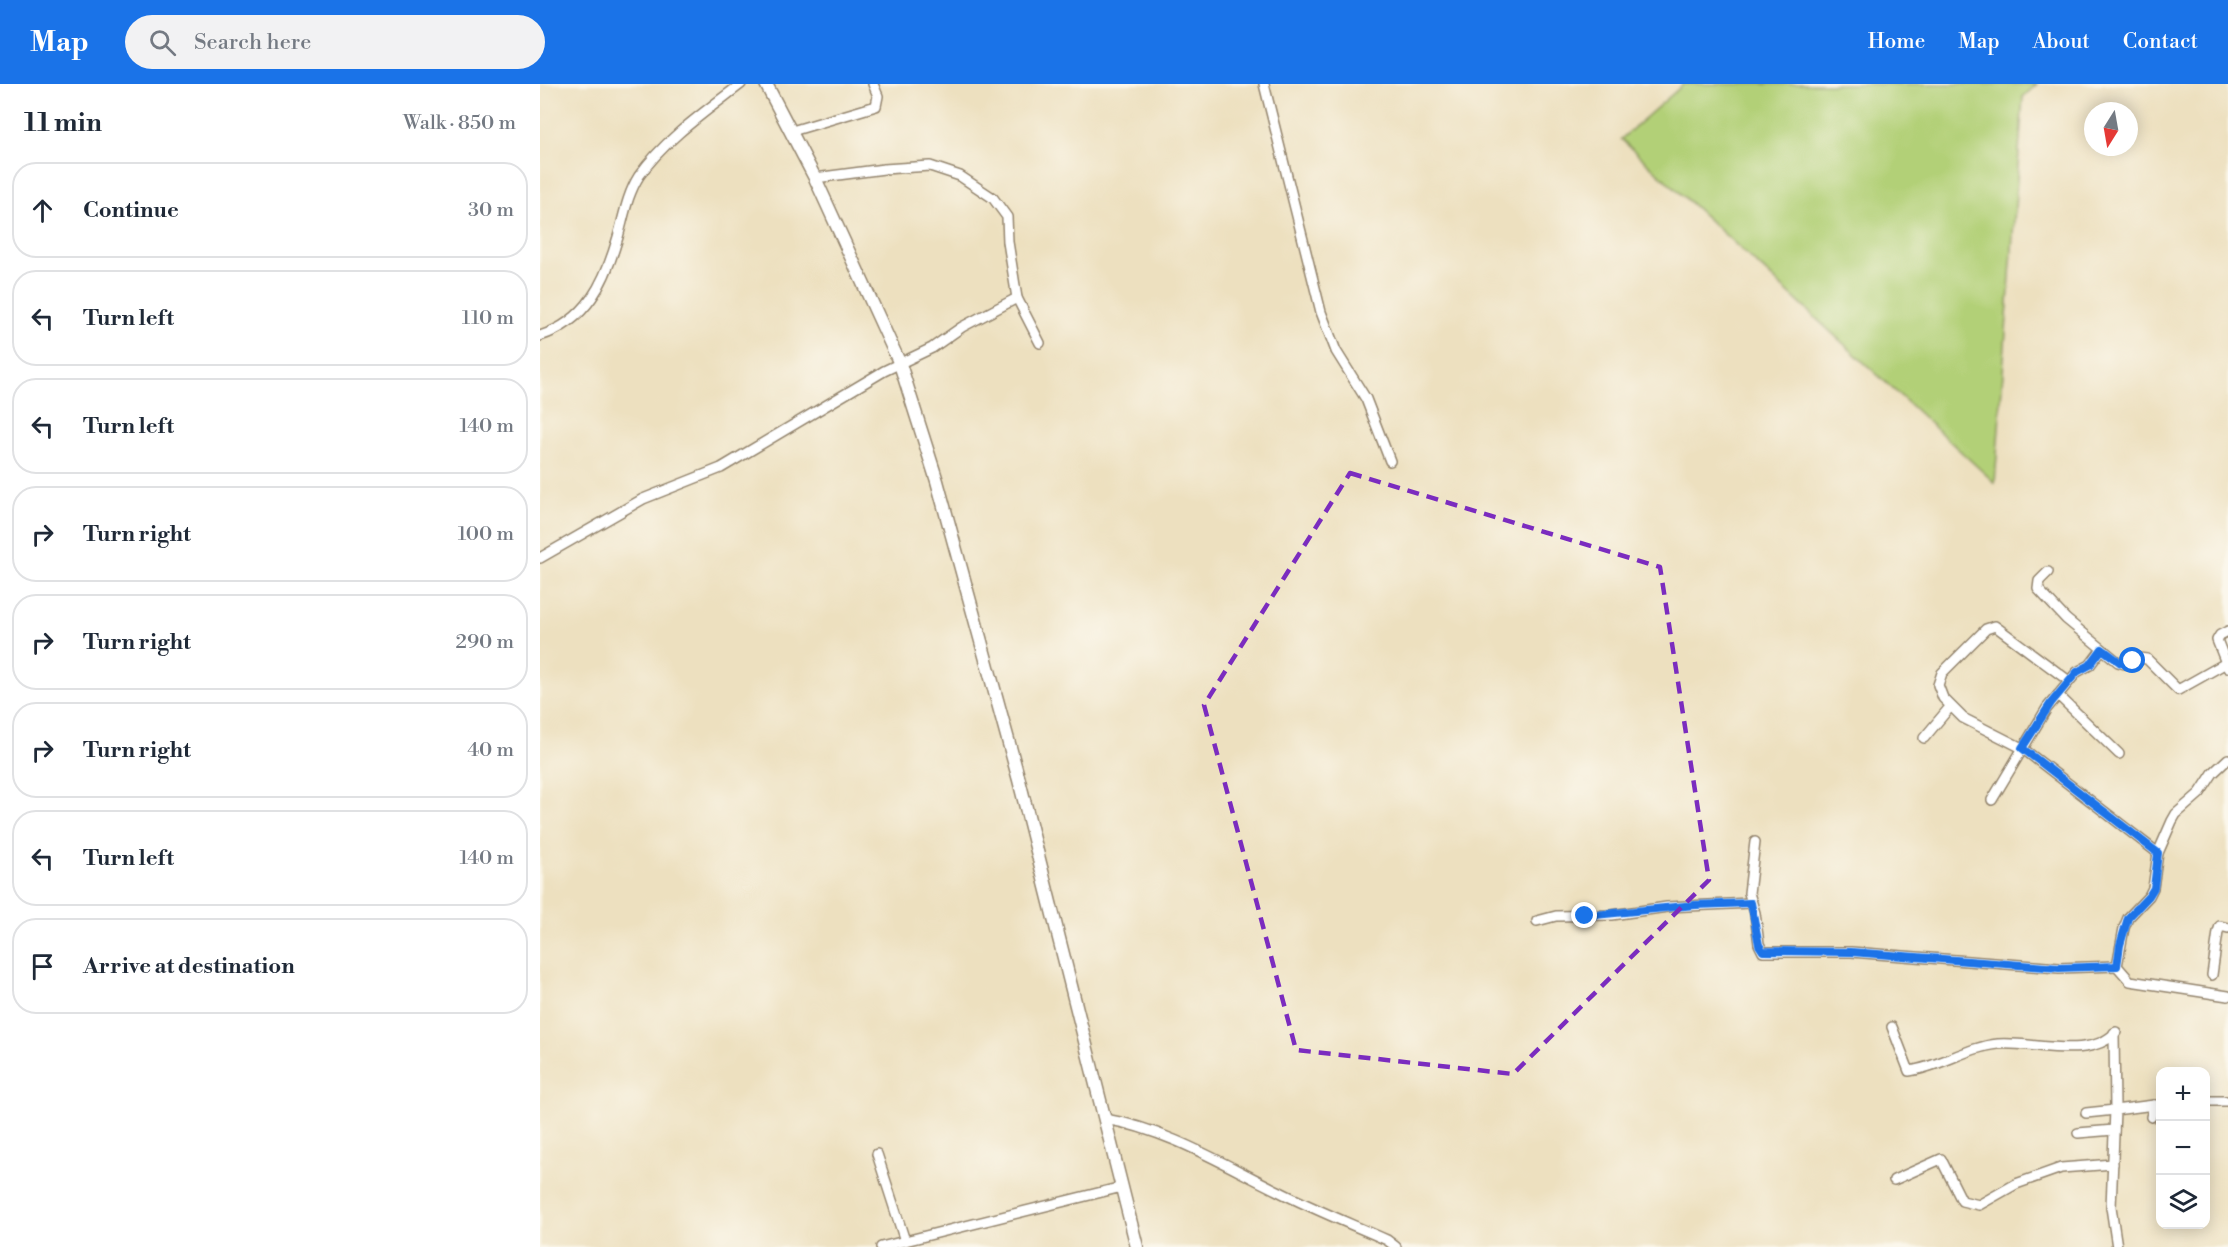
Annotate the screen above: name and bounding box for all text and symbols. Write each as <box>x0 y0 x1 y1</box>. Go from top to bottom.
search box <box>125 15 545 69</box>
text: Map <box>30 25 89 60</box>
icon: search <box>146 26 179 59</box>
text: Search here <box>194 29 311 56</box>
text: Home <box>1868 29 1925 55</box>
text: Map <box>1958 29 2000 55</box>
text: About <box>2033 29 2090 55</box>
text: Contact <box>2123 29 2198 55</box>
north arrow <box>2084 102 2138 156</box>
text: 11 min <box>24 107 102 139</box>
text: Walk · 850 m <box>403 111 516 136</box>
icon: ahead <box>26 194 59 227</box>
text: Continue <box>83 197 179 224</box>
text: 30 m <box>468 198 514 223</box>
icon: left <box>26 302 59 335</box>
text: Turn left <box>83 305 174 332</box>
text: 110 m <box>462 306 514 331</box>
icon: left <box>26 410 59 443</box>
text: Turn left <box>83 413 174 440</box>
text: 140 m <box>459 414 514 439</box>
icon: right <box>26 518 59 551</box>
text: Turn right <box>83 521 191 548</box>
text: 100 m <box>458 522 514 547</box>
icon: right <box>26 626 59 659</box>
text: Turn right <box>83 629 191 656</box>
text: 290 m <box>456 630 514 655</box>
route start <box>2119 647 2145 673</box>
icon: right <box>26 734 59 767</box>
text: Turn right <box>83 737 191 764</box>
text: 40 m <box>467 738 514 763</box>
icon: left <box>26 842 59 875</box>
text: Turn left <box>83 845 174 872</box>
text: 140 m <box>459 846 514 871</box>
route end <box>1571 902 1597 928</box>
icon: arrive <box>26 950 59 983</box>
text: Arrive at destination <box>83 953 295 980</box>
map controls <box>2156 1067 2210 1229</box>
button: + <box>2156 1067 2210 1121</box>
button: − <box>2156 1121 2210 1175</box>
button: layers <box>2156 1175 2210 1229</box>

